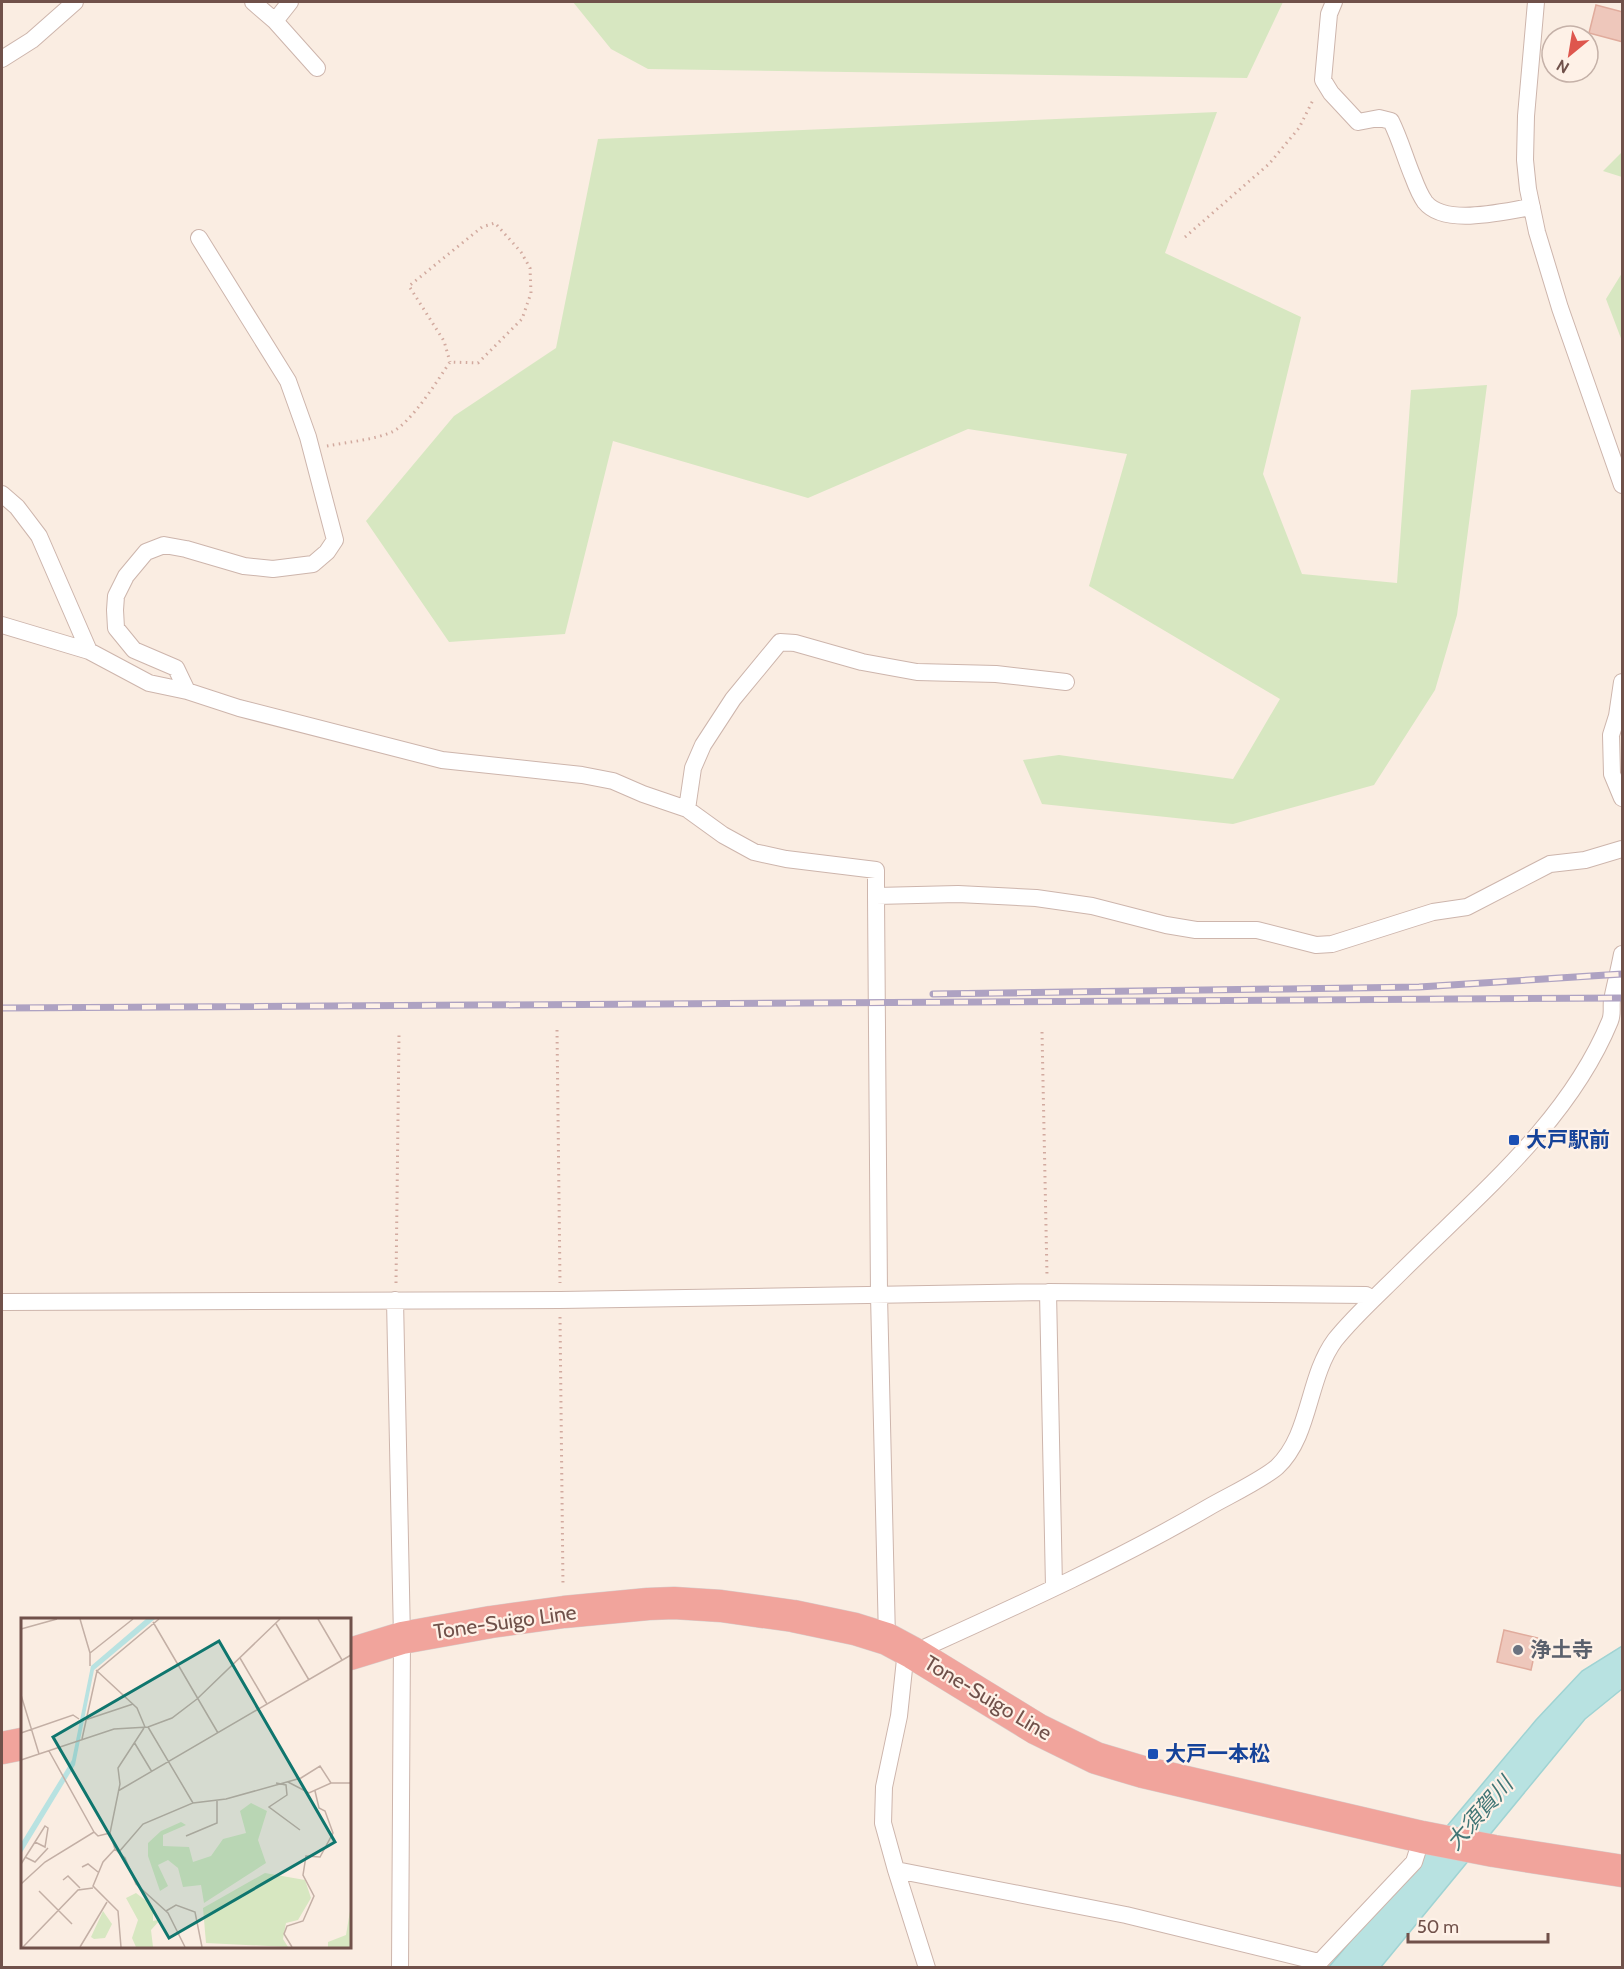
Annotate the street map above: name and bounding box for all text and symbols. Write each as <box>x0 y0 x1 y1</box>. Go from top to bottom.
north arrow <box>1540 24 1600 84</box>
text: N <box>1553 56 1572 78</box>
place label: 大戸駅前 <box>1526 1127 1610 1152</box>
marker: 大戸駅前 <box>1507 1133 1521 1147</box>
street label: Tone-Suigo Line <box>432 1599 578 1644</box>
inset map <box>21 1618 351 1948</box>
place label: 浄土寺 <box>1530 1637 1593 1662</box>
marker: 浄土寺 <box>1511 1643 1525 1657</box>
street label: Tone-Suigo Line <box>920 1650 1057 1745</box>
place label: 大戸一本松 <box>1165 1741 1270 1766</box>
marker: 大戸一本松 <box>1146 1747 1160 1761</box>
water label: 大須賀川 <box>1440 1770 1520 1855</box>
scale bar <box>1408 1906 1548 1944</box>
text: 50 m <box>1417 1916 1459 1938</box>

